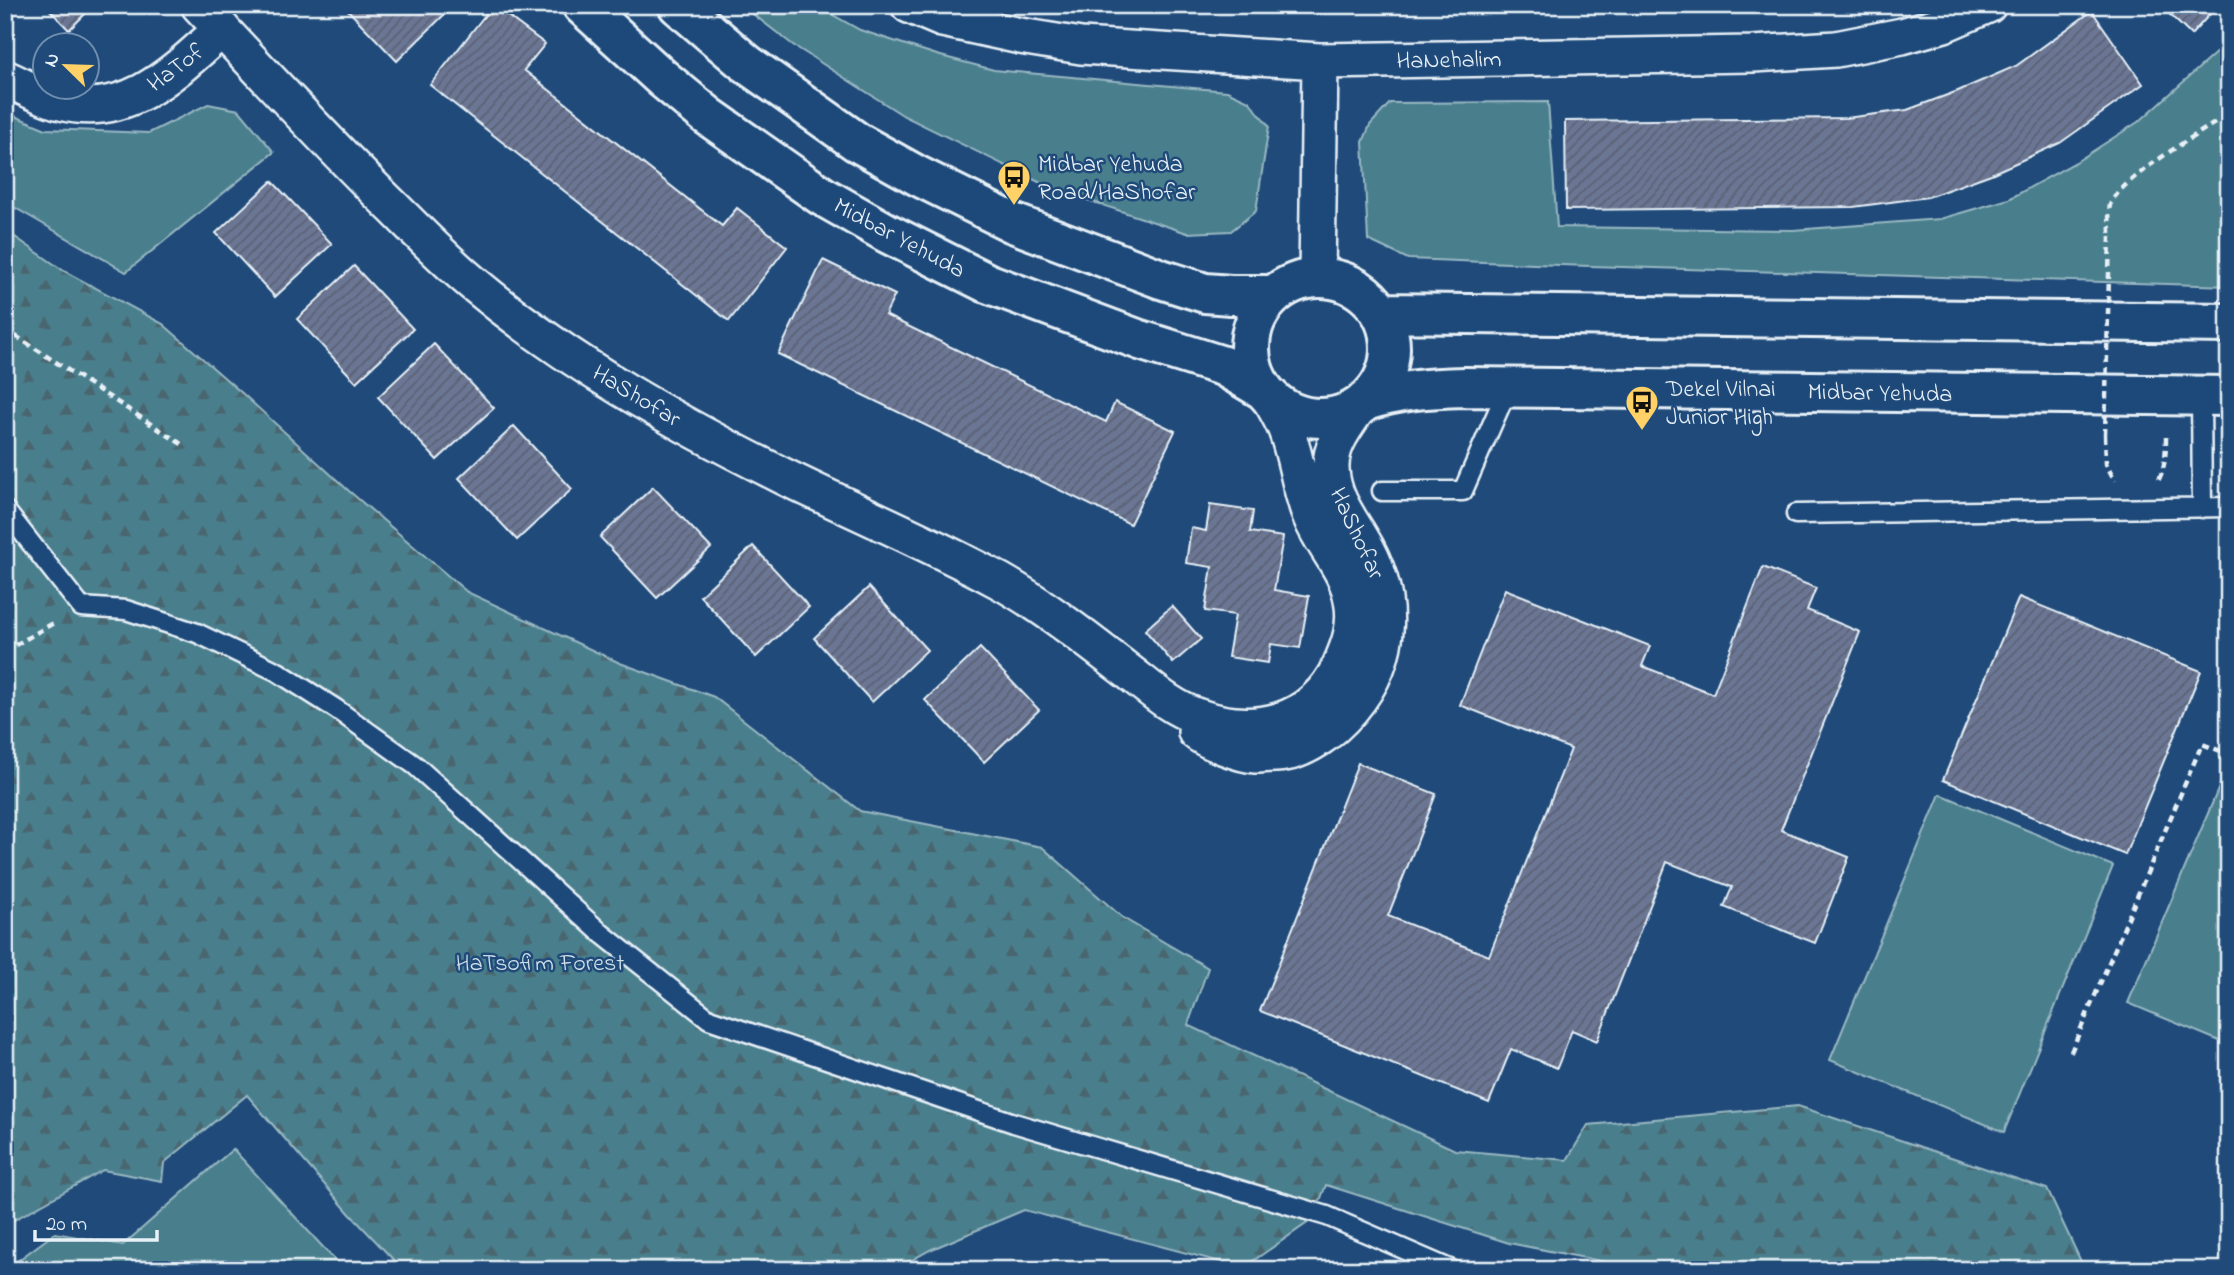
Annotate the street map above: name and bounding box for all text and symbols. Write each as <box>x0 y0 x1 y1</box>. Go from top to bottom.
north arrow <box>32 32 102 102</box>
street label: HaTof <box>141 35 213 102</box>
street label: HaNehalim <box>1396 43 1502 80</box>
text: N <box>38 49 68 72</box>
place label: Midbar Yehuda Road/HaShofar <box>1038 148 1196 211</box>
bus stop icon: Midbar Yehuda Road/HaShofar <box>995 158 1033 207</box>
street label: Midbar Yehuda <box>827 190 971 289</box>
street label: HaShofar <box>585 357 687 438</box>
place label: Dekel Vilnai Junior High <box>1665 373 1776 436</box>
street label: Midbar Yehuda <box>1807 376 1953 413</box>
bus stop icon: Dekel Vilnai Junior High <box>1623 383 1661 432</box>
street label: HaShofar <box>1319 482 1392 586</box>
park label: HaTsofim Forest <box>456 947 624 982</box>
scale bar <box>35 1198 158 1242</box>
text: 20 m <box>46 1210 87 1240</box>

